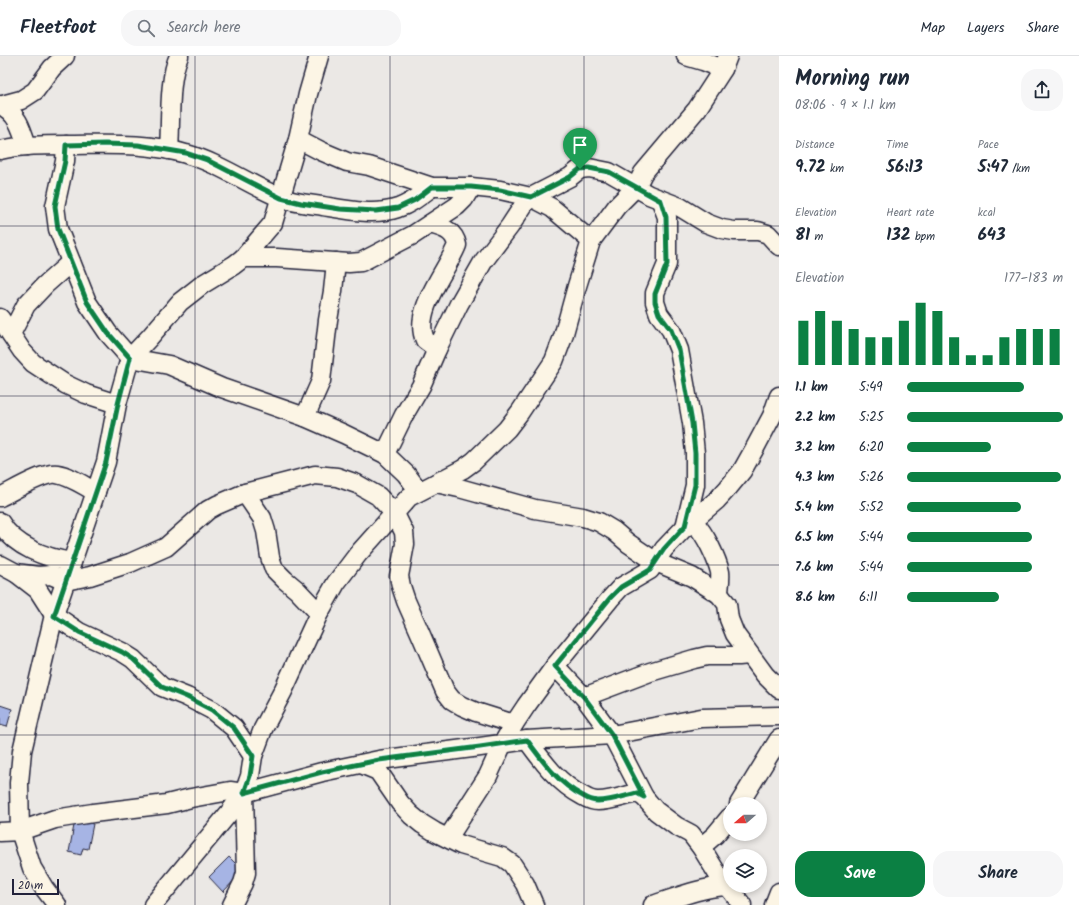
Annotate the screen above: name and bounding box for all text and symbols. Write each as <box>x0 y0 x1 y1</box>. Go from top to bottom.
search box <box>121 10 401 46</box>
text: Fleetfoot <box>20 13 97 43</box>
text: Search here <box>167 16 241 40</box>
icon: search <box>135 17 157 39</box>
text: Map <box>921 17 945 39</box>
text: Layers <box>967 17 1005 39</box>
text: Share <box>1027 17 1059 39</box>
text: Morning run <box>795 62 910 97</box>
button: share <box>1021 69 1063 111</box>
text: 08:06 · 9 × 1.1 km <box>795 95 896 116</box>
pin <box>563 128 597 169</box>
icon: arrive <box>569 134 591 156</box>
text: Distance <box>795 136 835 154</box>
text: Time <box>886 136 909 154</box>
text: Pace <box>978 136 999 154</box>
text: 9.72 <box>795 154 826 181</box>
text: 56:13 <box>886 154 923 181</box>
text: 5:47 <box>978 154 1008 181</box>
text: km <box>826 160 844 178</box>
text: /km <box>1008 160 1030 178</box>
text: Elevation <box>795 204 837 222</box>
text: Heart rate <box>886 204 934 222</box>
text: kcal <box>978 204 996 222</box>
text: 81 <box>795 222 810 249</box>
text: 132 <box>886 222 911 249</box>
text: 643 <box>978 222 1005 249</box>
text: m <box>810 228 823 246</box>
text: bpm <box>911 228 935 246</box>
text: Elevation <box>795 268 844 289</box>
text: 177–183 m <box>1004 268 1063 289</box>
text: 1.1 km <box>795 377 828 398</box>
text: 5:49 <box>859 377 883 398</box>
text: 2.2 km <box>795 407 835 428</box>
text: 5:25 <box>859 407 884 428</box>
text: 3.2 km <box>795 437 835 458</box>
text: 6:20 <box>859 437 883 458</box>
text: 4.3 km <box>795 467 834 488</box>
text: 5:26 <box>859 467 884 488</box>
text: 5.4 km <box>795 497 834 518</box>
text: 5:52 <box>859 497 884 518</box>
text: 6.5 km <box>795 527 834 548</box>
text: 5:44 <box>859 527 884 548</box>
text: 7.6 km <box>795 557 833 578</box>
text: 5:44 <box>859 557 884 578</box>
text: 8.6 km <box>795 587 835 608</box>
text: 6:11 <box>859 587 878 608</box>
north arrow <box>723 797 767 841</box>
map controls <box>723 797 767 893</box>
button: layers <box>723 849 767 893</box>
button: Save <box>795 851 925 897</box>
button: Share <box>933 851 1063 897</box>
scale bar <box>12 877 59 896</box>
text: 20 m <box>18 877 43 895</box>

